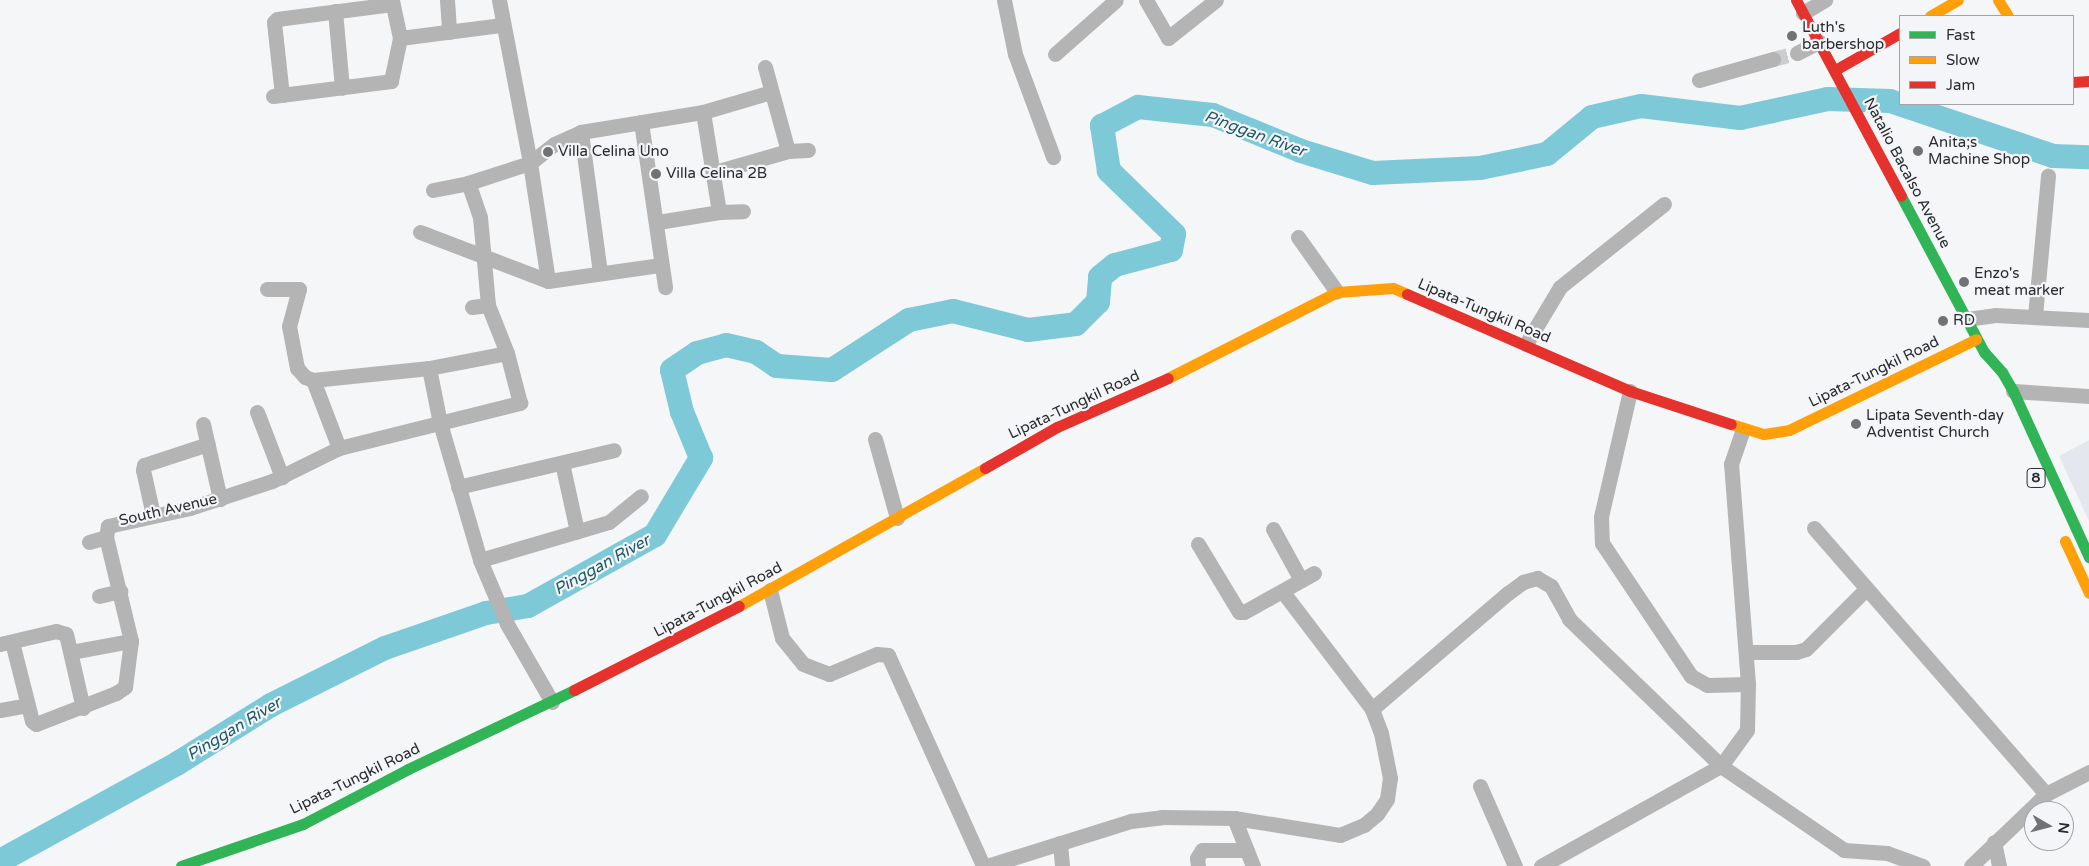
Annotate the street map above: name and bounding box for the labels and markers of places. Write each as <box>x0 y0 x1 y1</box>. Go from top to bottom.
place label: Luth's barbershop <box>1802 18 1884 53</box>
marker: Luth's barbershop <box>1786 30 1798 42</box>
place label: Anita;s Machine Shop <box>1928 133 2030 168</box>
place label: Villa Celina Uno <box>558 143 669 161</box>
marker: Anita;s Machine Shop <box>1912 145 1924 157</box>
marker: Villa Celina Uno <box>542 146 554 158</box>
place label: Villa Celina 2B <box>666 165 767 183</box>
marker: Villa Celina 2B <box>650 168 662 180</box>
place label: Enzo's meat marker <box>1974 264 2064 299</box>
marker: Enzo's meat marker <box>1958 276 1970 288</box>
place label: RD <box>1953 312 1975 330</box>
marker: RD <box>1937 315 1949 327</box>
place label: Lipata Seventh-day Adventist Church <box>1866 406 2004 441</box>
marker: Lipata Seventh-day Adventist Church <box>1850 418 1862 430</box>

